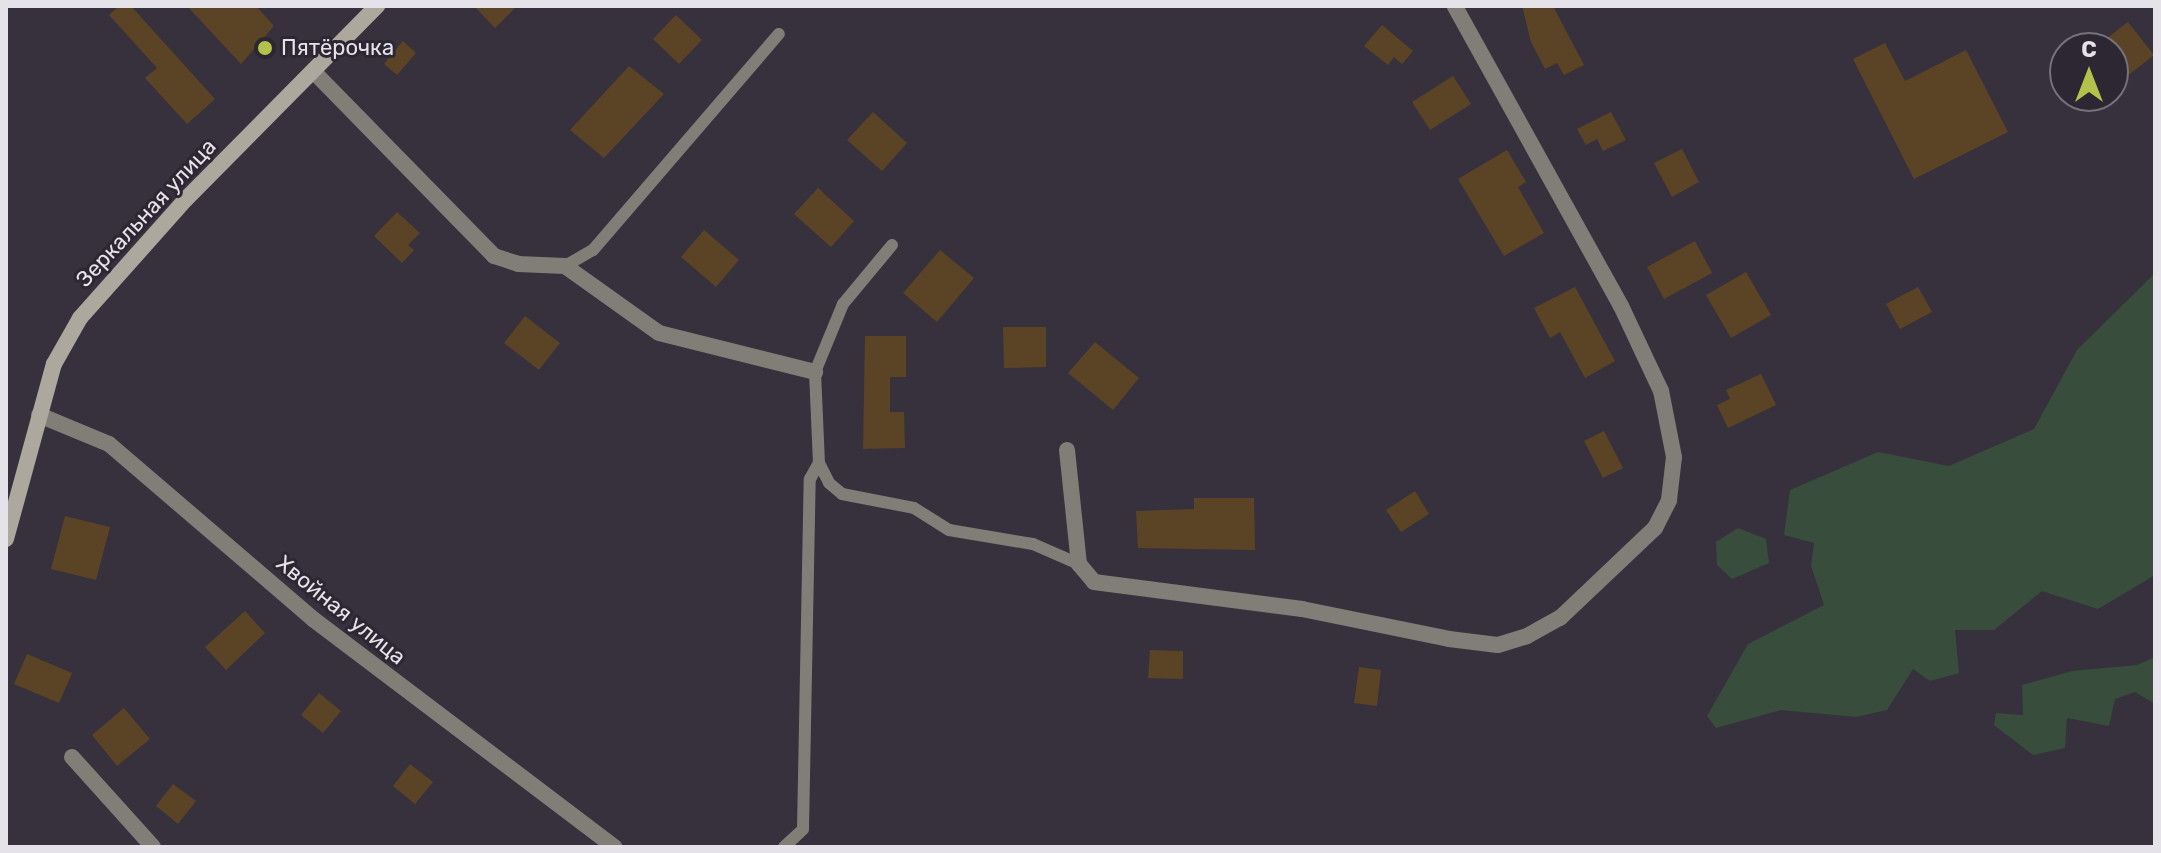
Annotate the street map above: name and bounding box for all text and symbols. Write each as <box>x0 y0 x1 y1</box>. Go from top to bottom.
north arrow <box>2049 32 2129 112</box>
place label: Пятёрочка <box>281 35 394 61</box>
text: С <box>2081 36 2097 63</box>
marker: Пятёрочка <box>256 39 274 57</box>
street label: Зеркальная улица <box>71 133 221 293</box>
street label: Хвойная улица <box>271 550 411 670</box>

